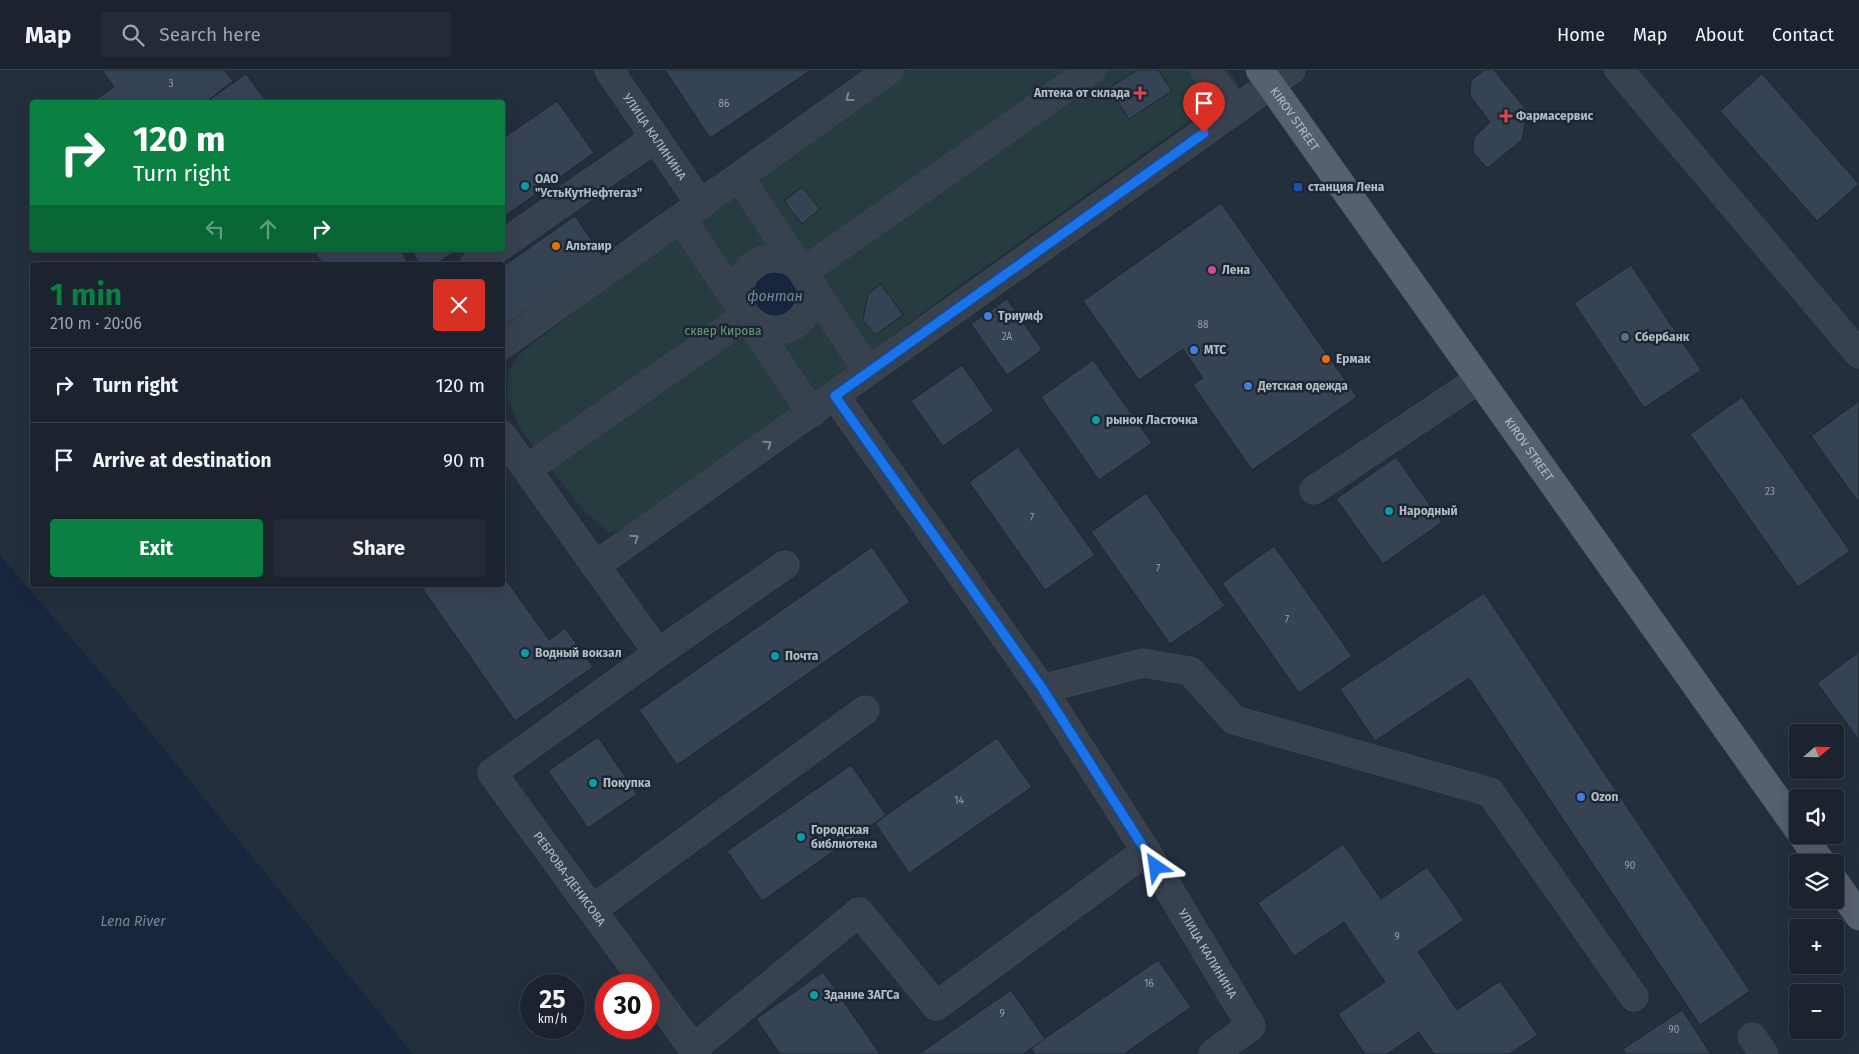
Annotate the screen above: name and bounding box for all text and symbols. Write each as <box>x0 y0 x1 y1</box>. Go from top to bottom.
search box <box>101 12 451 57</box>
text: Map <box>25 21 71 49</box>
icon: search <box>119 21 147 49</box>
text: Search here <box>159 23 261 46</box>
text: Home <box>1557 24 1605 46</box>
text: Map <box>1633 24 1667 46</box>
text: About <box>1695 24 1744 46</box>
text: Contact <box>1772 24 1834 46</box>
house number: 3 <box>169 78 174 90</box>
pin <box>1183 82 1225 133</box>
street label: KIROV STREET <box>1267 84 1322 154</box>
place label: Аптека от склада <box>1033 86 1130 100</box>
marker: Аптека от склада <box>1134 87 1146 99</box>
icon: arrive <box>1190 89 1218 117</box>
street label: УЛИЦА КАЛИНИНА <box>620 91 689 183</box>
one-way arrow <box>845 92 855 101</box>
house number: 86 <box>719 98 729 110</box>
place label: Фармасервис <box>1516 109 1594 123</box>
marker: Фармасервис <box>1500 110 1512 122</box>
text: 120 m <box>133 118 226 160</box>
icon: right <box>50 120 115 185</box>
text: Turn right <box>133 160 230 187</box>
place label: ОАО "УстьКутНефтегаз" <box>535 172 642 200</box>
marker: ОАО "УстьКутНефтегаз" <box>519 180 531 192</box>
place label: станция Лена <box>1308 180 1385 194</box>
marker: станция Лена <box>1292 181 1304 193</box>
icon: left <box>201 215 229 243</box>
icon: ahead <box>254 215 282 243</box>
icon: right <box>307 215 335 243</box>
place label: Альтаир <box>565 239 612 253</box>
marker: Альтаир <box>550 240 562 252</box>
place label: Лена <box>1222 263 1251 277</box>
marker: Лена <box>1206 264 1218 276</box>
text: 1 min <box>50 277 122 313</box>
button: close <box>433 279 485 331</box>
water label: фонтан <box>747 288 803 305</box>
place label: Триумф <box>998 309 1043 323</box>
marker: Триумф <box>982 310 994 322</box>
text: 210 m · 20:06 <box>50 314 142 333</box>
house number: 88 <box>1197 319 1209 331</box>
park label: сквер Кирова <box>684 324 762 338</box>
place label: Сбербанк <box>1635 330 1690 344</box>
house number: 2А <box>1002 331 1013 343</box>
marker: Сбербанк <box>1619 331 1631 343</box>
place label: МТС <box>1204 343 1226 357</box>
marker: МТС <box>1188 344 1200 356</box>
place label: Ермак <box>1336 352 1371 366</box>
marker: Ермак <box>1320 353 1332 365</box>
icon: right <box>50 371 78 399</box>
text: Turn right <box>93 374 178 397</box>
text: 120 m <box>435 374 485 397</box>
place label: Детская одежда <box>1257 379 1348 393</box>
marker: Детская одежда <box>1242 380 1254 392</box>
place label: рынок Ласточка <box>1106 413 1198 427</box>
marker: рынок Ласточка <box>1090 414 1102 426</box>
street label: KIROV STREET <box>1502 415 1557 485</box>
one-way arrow <box>762 441 772 450</box>
icon: arrive <box>50 446 78 474</box>
text: Arrive at destination <box>93 449 272 472</box>
text: 90 m <box>443 449 485 472</box>
house number: 23 <box>1765 486 1775 498</box>
place label: Народный <box>1399 504 1458 518</box>
marker: Народный <box>1383 505 1395 517</box>
house number: 7 <box>1030 512 1035 524</box>
button: Exit <box>50 519 263 577</box>
button: Share <box>273 519 485 577</box>
one-way arrow <box>629 535 639 544</box>
house number: 7 <box>1156 563 1161 575</box>
house number: 7 <box>1285 614 1290 626</box>
place label: Водный вокзал <box>535 646 622 660</box>
marker: Водный вокзал <box>519 647 531 659</box>
place label: Почта <box>785 649 819 663</box>
marker: Почта <box>769 650 781 662</box>
north arrow <box>1789 724 1844 779</box>
map controls <box>1789 724 1844 1039</box>
place label: Покупка <box>603 776 651 790</box>
marker: Покупка <box>587 777 599 789</box>
button: sound <box>1789 789 1844 844</box>
place label: Ozon <box>1591 790 1619 804</box>
marker: Ozon <box>1575 791 1587 803</box>
house number: 14 <box>954 795 965 807</box>
place label: Городская библиотека <box>811 823 878 851</box>
street label: РЕБРОВА-ДЕНИСОВА <box>530 829 609 929</box>
marker: Городская библиотека <box>795 831 807 843</box>
position arrow <box>1129 840 1181 892</box>
button: layers <box>1789 854 1844 909</box>
house number: 90 <box>1625 860 1636 872</box>
street label: УЛИЦА КАЛИНИНА <box>1175 906 1240 1001</box>
water label: Lena River <box>100 913 166 930</box>
button: + <box>1789 919 1844 974</box>
house number: 9 <box>1394 931 1400 943</box>
speed limit sign: 30 <box>595 974 660 1039</box>
house number: 16 <box>1144 978 1154 990</box>
button: − <box>1789 984 1844 1039</box>
text: 25 <box>539 985 566 1015</box>
place label: Здание ЗАГСа <box>823 988 900 1002</box>
marker: Здание ЗАГСа <box>808 989 820 1001</box>
house number: 9 <box>999 1008 1005 1020</box>
text: km/h <box>538 1012 567 1026</box>
house number: 90 <box>1669 1024 1680 1036</box>

